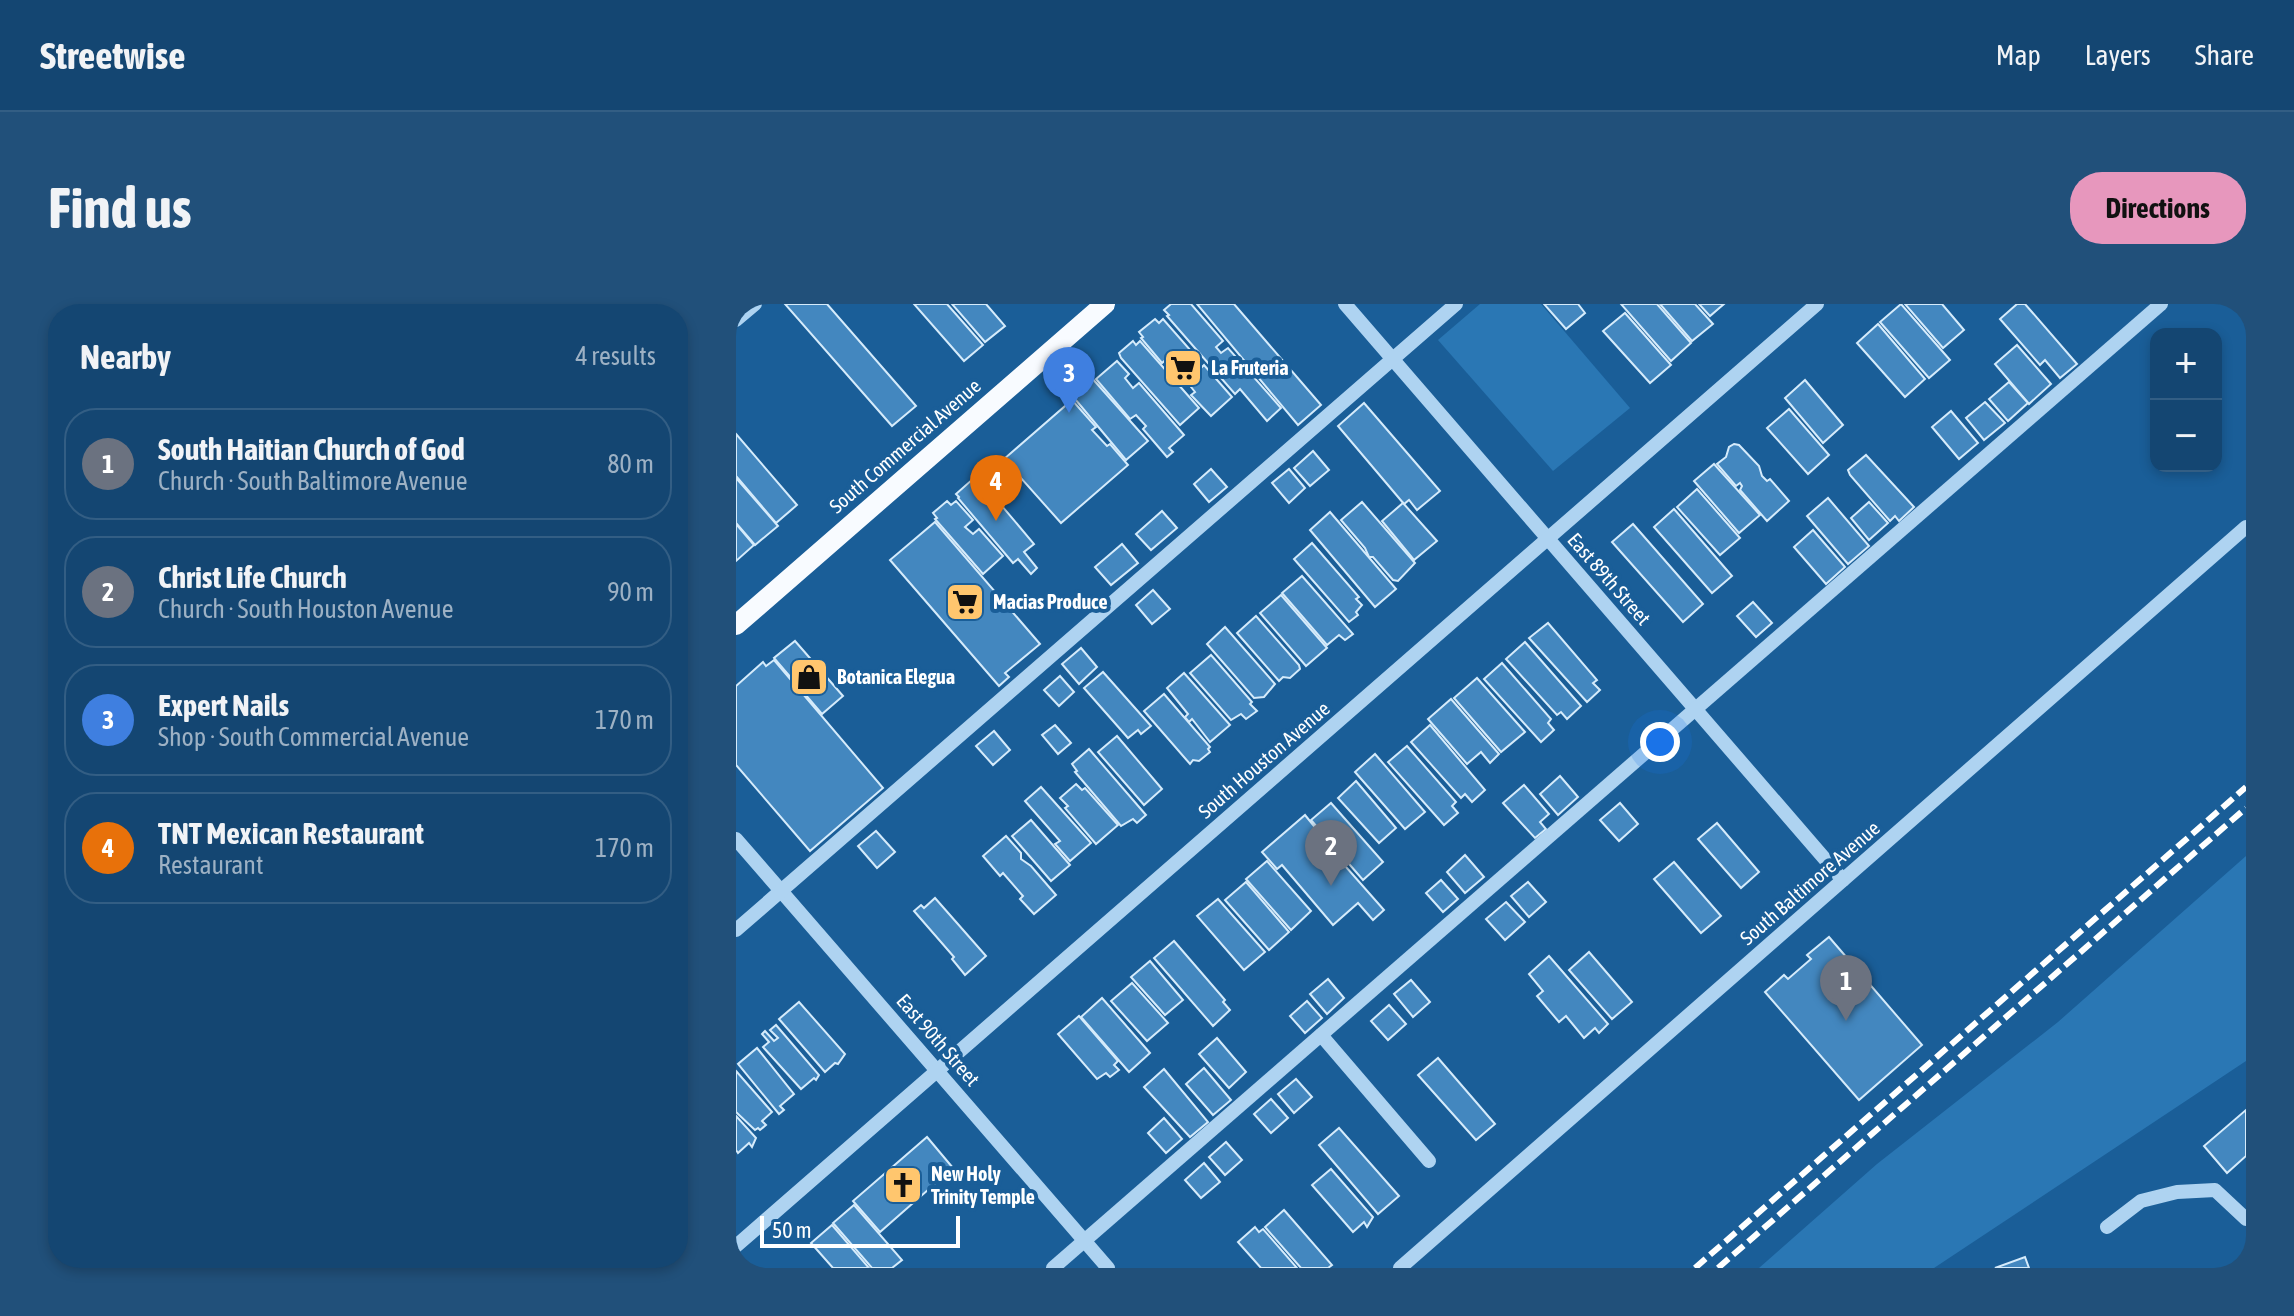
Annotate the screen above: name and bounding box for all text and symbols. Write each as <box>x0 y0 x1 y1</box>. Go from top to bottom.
text: Streetwise <box>40 34 185 77</box>
text: Map <box>1996 39 2041 71</box>
text: Layers <box>2085 39 2151 71</box>
text: Share <box>2195 39 2254 71</box>
button: Directions <box>2070 172 2246 244</box>
text: Find us <box>48 176 192 240</box>
map controls <box>2150 328 2222 472</box>
button: + <box>2150 328 2222 400</box>
text: Nearby <box>80 337 171 376</box>
text: 4 results <box>575 341 656 371</box>
pin: 3 <box>1043 347 1095 413</box>
supermarket icon: La Fruteria <box>1162 347 1204 389</box>
place label: La Fruteria <box>1211 356 1288 379</box>
street label: South Commercial Avenue <box>824 374 985 517</box>
button: − <box>2150 400 2222 472</box>
text: South Haitian Church of God <box>158 432 465 466</box>
text: 1 <box>102 449 114 479</box>
text: 80 m <box>607 449 654 479</box>
pin: 4 <box>970 455 1022 521</box>
text: Church · South Baltimore Avenue <box>158 466 468 496</box>
street label: East 89th Street <box>1563 528 1656 630</box>
text: Christ Life Church <box>158 560 347 594</box>
text: 2 <box>102 577 114 607</box>
text: 90 m <box>607 577 654 607</box>
supermarket icon: Macias Produce <box>944 581 986 623</box>
place label: Macias Produce <box>993 590 1108 613</box>
text: Church · South Houston Avenue <box>158 594 453 624</box>
shop icon: Botanica Elegua <box>788 656 830 698</box>
place label: Botanica Elegua <box>837 665 955 688</box>
text: Expert Nails <box>158 688 289 722</box>
street label: South Houston Avenue <box>1193 696 1334 823</box>
text: 3 <box>102 705 114 735</box>
text: 170 m <box>595 705 654 735</box>
text: Shop · South Commercial Avenue <box>158 722 469 752</box>
your location <box>1640 722 1680 762</box>
text: TNT Mexican Restaurant <box>158 816 424 850</box>
street label: South Baltimore Avenue <box>1735 816 1884 949</box>
pin: 2 <box>1305 820 1357 886</box>
text: 4 <box>102 833 114 863</box>
text: 170 m <box>595 833 654 863</box>
text: Restaurant <box>158 850 263 880</box>
pin: 1 <box>1820 955 1872 1021</box>
street label: East 90th Street <box>892 989 985 1091</box>
place label: New Holy Trinity Temple <box>931 1162 1035 1208</box>
church icon: New Holy Trinity Temple <box>882 1164 924 1206</box>
scale bar <box>760 1212 960 1248</box>
text: 50 m <box>772 1217 812 1243</box>

